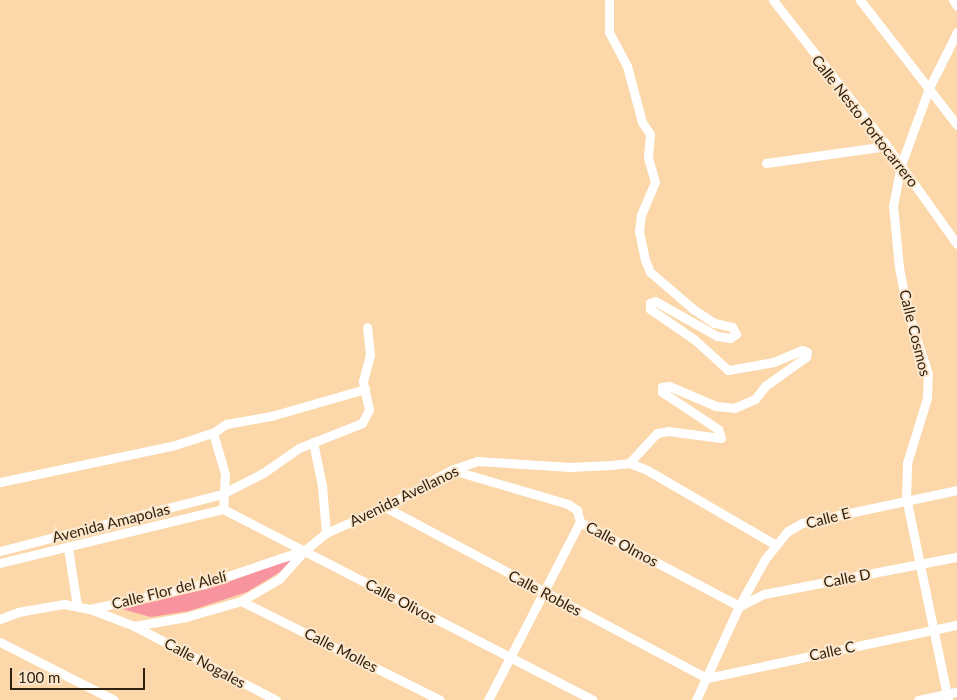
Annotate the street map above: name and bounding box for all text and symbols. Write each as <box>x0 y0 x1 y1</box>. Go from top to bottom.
street label: Calle Nesto Portocarrero <box>808 51 922 191</box>
street label: Calle Cosmos <box>896 288 934 378</box>
street label: Avenida Avellanos <box>346 462 462 530</box>
street label: Avenida Amapolas <box>50 500 172 546</box>
street label: Calle E <box>804 504 852 532</box>
street label: Calle Olmos <box>583 517 661 571</box>
street label: Calle D <box>822 565 872 591</box>
street label: Calle Robles <box>505 566 585 620</box>
street label: Calle Flor del Alelí <box>109 567 229 613</box>
street label: Calle Olivos <box>362 575 440 627</box>
street label: Calle Molles <box>301 624 381 676</box>
street label: Calle Nogales <box>161 634 249 692</box>
street label: Calle C <box>807 637 857 665</box>
scale bar <box>12 658 148 690</box>
text: 100 m <box>18 668 60 686</box>

